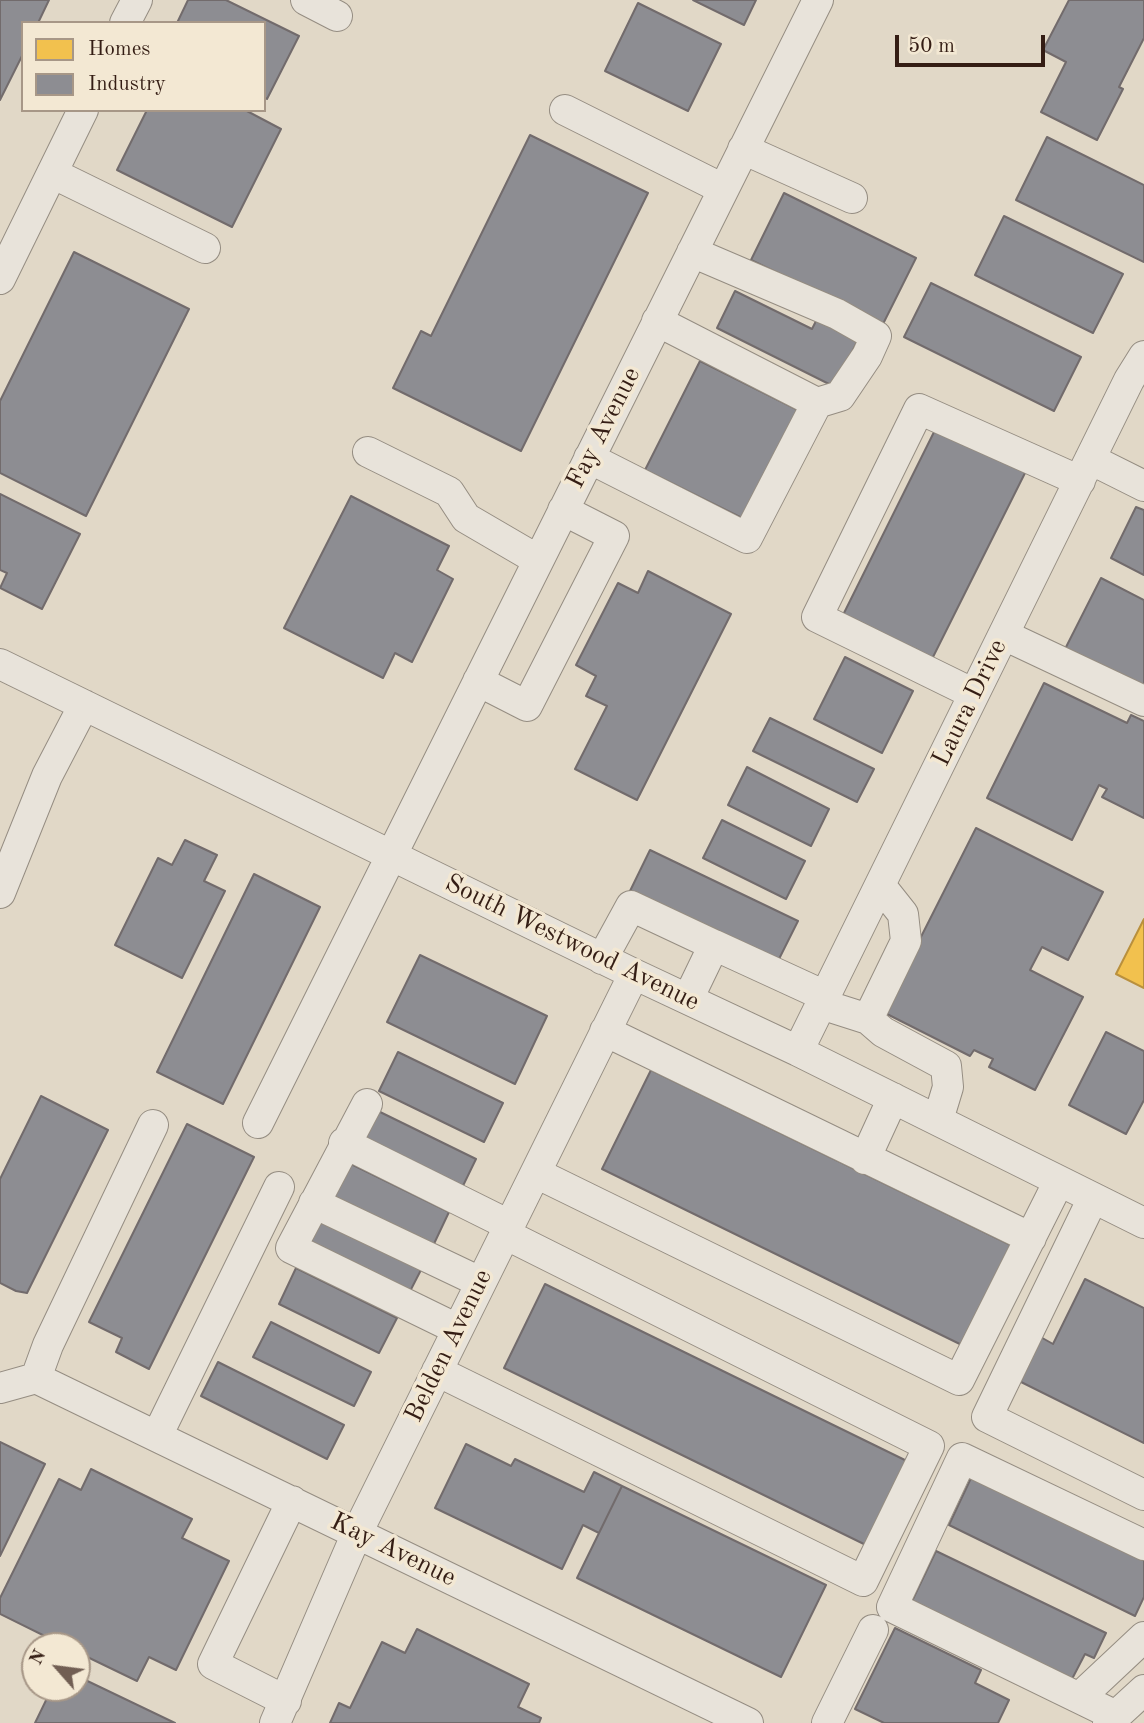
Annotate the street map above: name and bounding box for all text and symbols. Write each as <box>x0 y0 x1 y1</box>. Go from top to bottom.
legend <box>21 21 266 112</box>
scale bar <box>899 21 1050 65</box>
text: 50 m <box>908 36 955 57</box>
text: Homes <box>88 39 150 60</box>
text: Industry <box>88 74 166 95</box>
street label: Fay Avenue <box>560 362 648 494</box>
street label: Laura Drive <box>926 634 1014 772</box>
street label: South Westwood Avenue <box>440 868 704 1018</box>
street label: Belden Avenue <box>399 1264 499 1428</box>
street label: Kay Avenue <box>325 1506 461 1594</box>
north arrow <box>21 1632 91 1702</box>
text: N <box>27 1647 51 1669</box>

